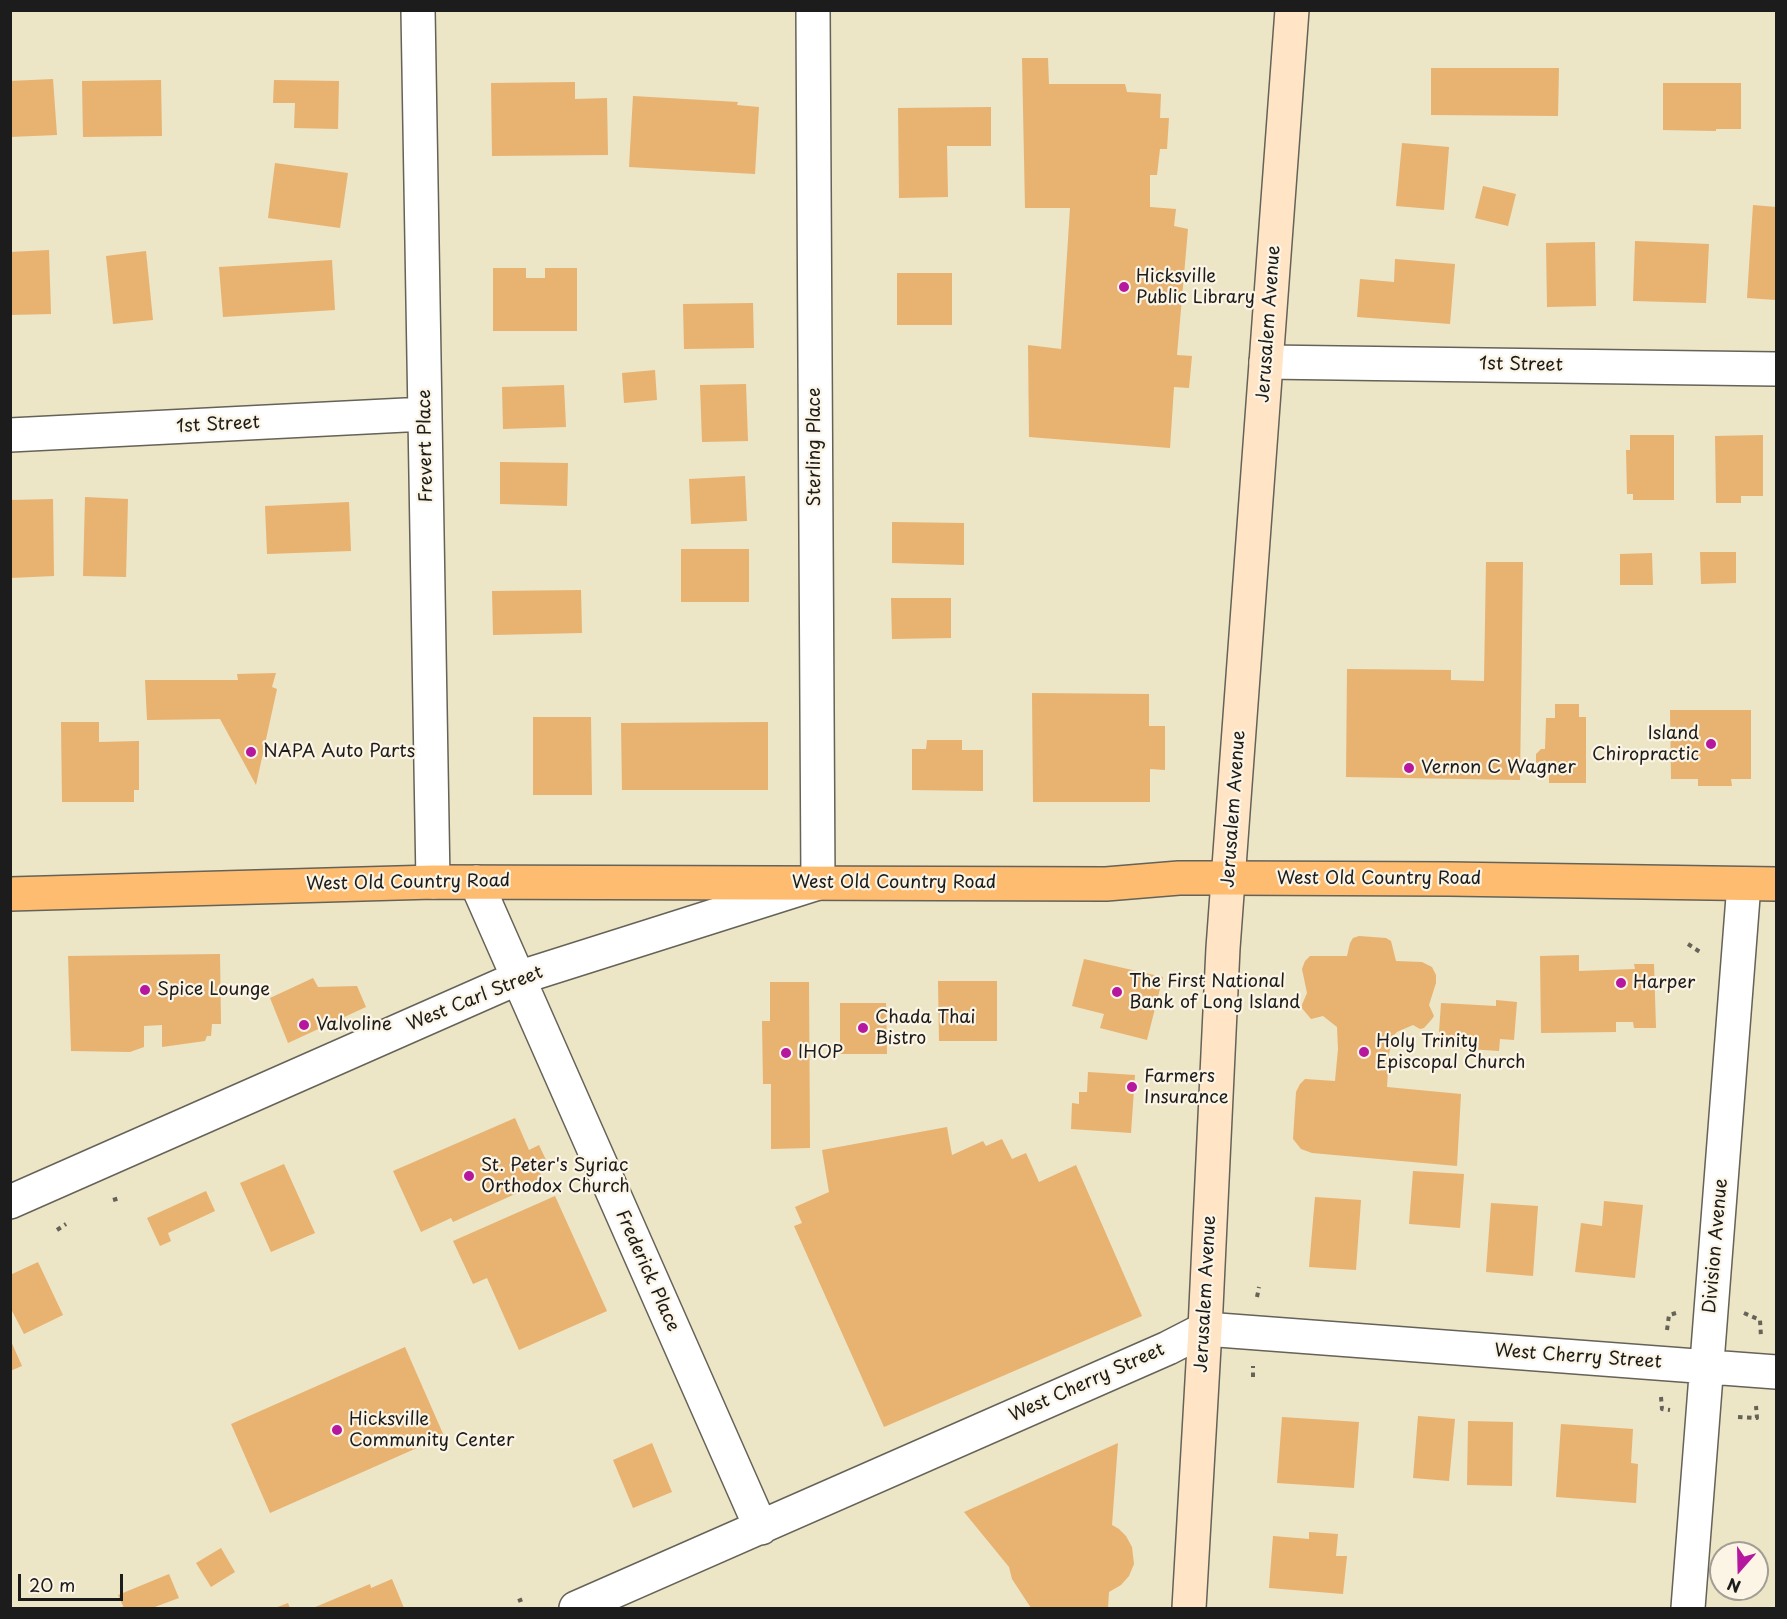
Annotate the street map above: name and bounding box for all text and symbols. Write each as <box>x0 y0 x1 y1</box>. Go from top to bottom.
street label: Jerusalem Avenue <box>1253 245 1285 403</box>
place label: Hicksville Public Library <box>1136 266 1255 308</box>
marker: Hicksville Public Library <box>1117 280 1131 294</box>
street label: 1st Street <box>1479 353 1563 377</box>
street label: Sterling Place <box>804 388 826 506</box>
street label: Frevert Place <box>414 389 438 503</box>
street label: 1st Street <box>176 412 260 438</box>
place label: Island Chiropractic <box>1592 723 1699 766</box>
street label: Jerusalem Avenue <box>1218 730 1250 888</box>
marker: Island Chiropractic <box>1704 737 1718 751</box>
place label: NAPA Auto Parts <box>263 741 415 763</box>
marker: NAPA Auto Parts <box>244 745 258 759</box>
place label: Vernon C Wagner <box>1421 757 1576 779</box>
marker: Vernon C Wagner <box>1402 761 1416 775</box>
street label: West Old Country Road <box>1277 868 1481 890</box>
street label: West Old Country Road <box>306 870 510 896</box>
street label: West Old Country Road <box>792 872 996 894</box>
street label: West Carl Street <box>404 962 546 1036</box>
place label: The First National Bank of Long Island <box>1129 971 1300 1014</box>
place label: Harper <box>1633 972 1695 994</box>
marker: Harper <box>1614 976 1628 990</box>
place label: Spice Lounge <box>157 979 270 1001</box>
marker: Spice Lounge <box>138 983 152 997</box>
marker: The First National Bank of Long Island <box>1110 985 1124 999</box>
place label: Chada Thai Bistro <box>875 1007 975 1050</box>
place label: Valvoline <box>316 1014 392 1036</box>
marker: Valvoline <box>297 1018 311 1032</box>
marker: Chada Thai Bistro <box>856 1021 870 1035</box>
place label: Holy Trinity Episcopal Church <box>1376 1031 1526 1074</box>
place label: IHOP <box>798 1042 843 1064</box>
marker: Holy Trinity Episcopal Church <box>1357 1045 1371 1059</box>
marker: IHOP <box>779 1046 793 1060</box>
place label: Farmers Insurance <box>1144 1066 1229 1108</box>
marker: Farmers Insurance <box>1125 1080 1139 1094</box>
place label: St. Peter's Syriac Orthodox Church <box>481 1155 630 1198</box>
marker: St. Peter's Syriac Orthodox Church <box>462 1169 476 1183</box>
street label: Division Avenue <box>1699 1178 1733 1314</box>
street label: Frederick Place <box>611 1207 683 1335</box>
street label: Jerusalem Avenue <box>1191 1215 1221 1373</box>
street label: West Cherry Street <box>1006 1339 1168 1427</box>
street label: West Cherry Street <box>1494 1340 1662 1374</box>
place label: Hicksville Community Center <box>349 1409 514 1452</box>
marker: Hicksville Community Center <box>330 1423 344 1437</box>
north arrow <box>1709 1541 1769 1601</box>
scale bar <box>21 1562 126 1600</box>
text: 20 m <box>29 1571 75 1598</box>
text: N <box>1723 1573 1744 1599</box>

